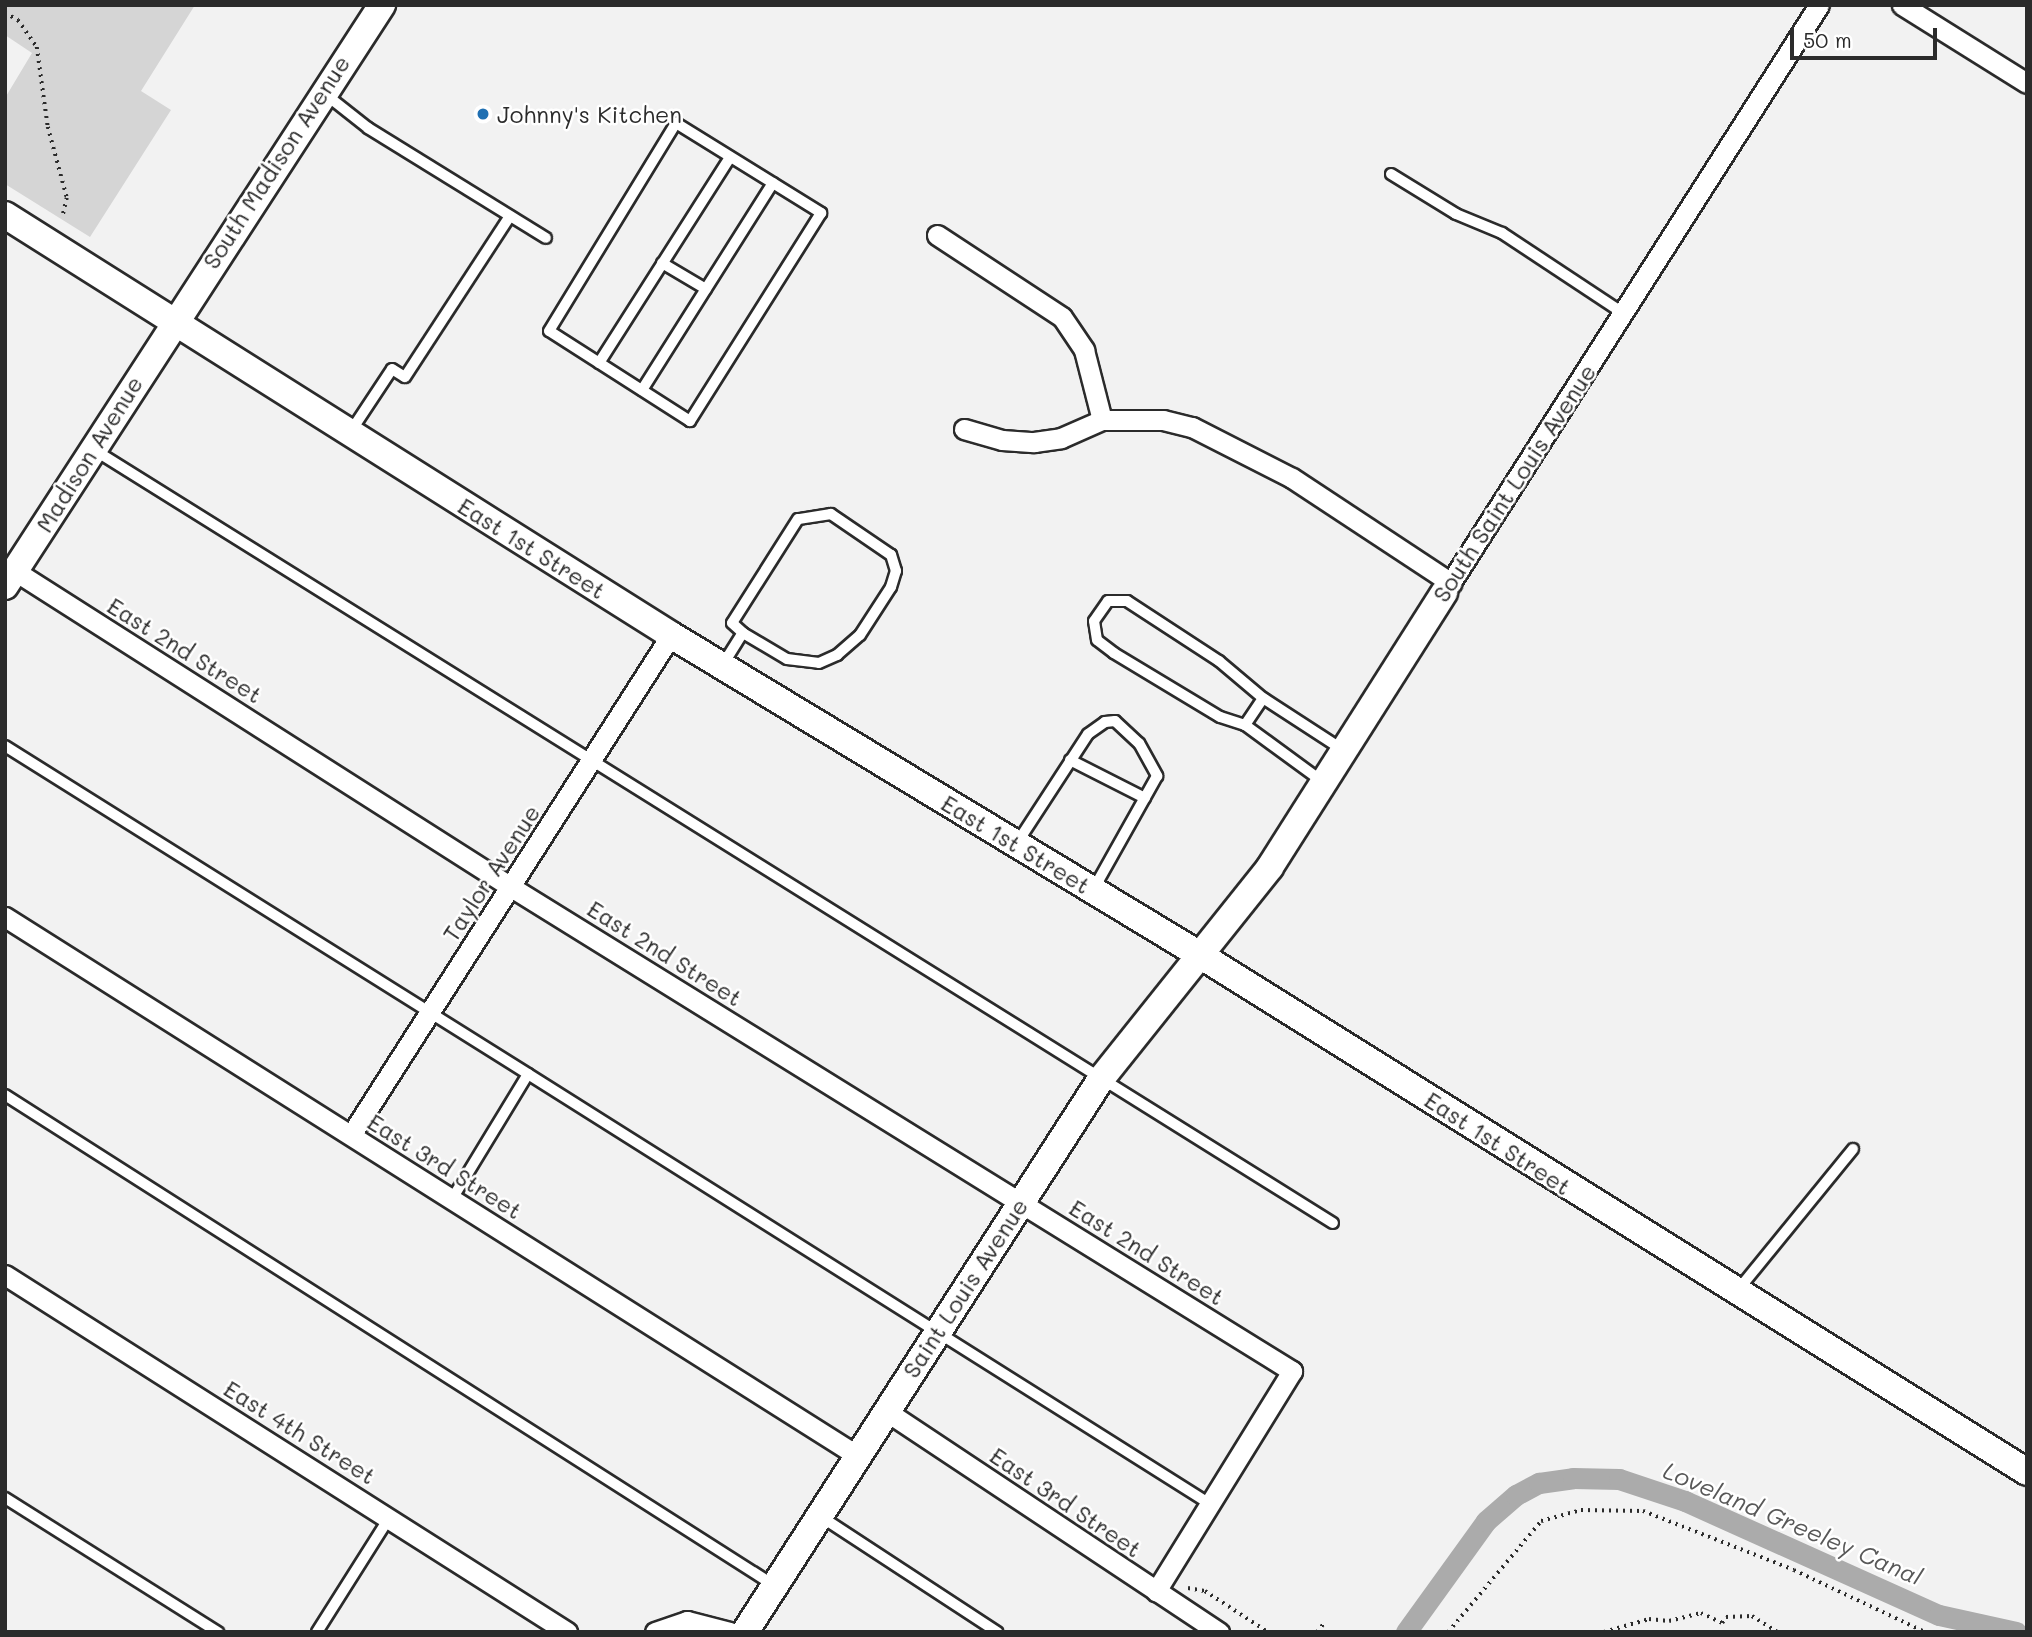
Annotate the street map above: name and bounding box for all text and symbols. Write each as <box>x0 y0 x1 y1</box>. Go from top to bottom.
scale bar <box>1794 14 1941 58</box>
text: 50 m <box>1803 26 1852 53</box>
street label: South Madison Avenue <box>197 50 355 274</box>
place label: Johnny's Kitchen <box>497 100 682 128</box>
marker: Johnny's Kitchen <box>475 106 491 122</box>
street label: South Saint Louis Avenue <box>1427 359 1601 607</box>
street label: Madison Avenue <box>30 371 148 537</box>
street label: East 1st Street <box>453 492 611 604</box>
street label: East 2nd Street <box>103 591 267 709</box>
street label: East 1st Street <box>937 789 1095 899</box>
street label: Taylor Avenue <box>437 800 545 946</box>
street label: East 2nd Street <box>583 894 747 1012</box>
street label: East 1st Street <box>1420 1086 1576 1200</box>
street label: East 3rd Street <box>363 1108 527 1224</box>
street label: Saint Louis Avenue <box>897 1193 1033 1383</box>
street label: East 2nd Street <box>1065 1193 1229 1311</box>
street label: East 4th Street <box>219 1374 381 1490</box>
street label: East 3rd Street <box>985 1441 1147 1563</box>
water label: Loveland Greeley Canal <box>1659 1455 1927 1591</box>

